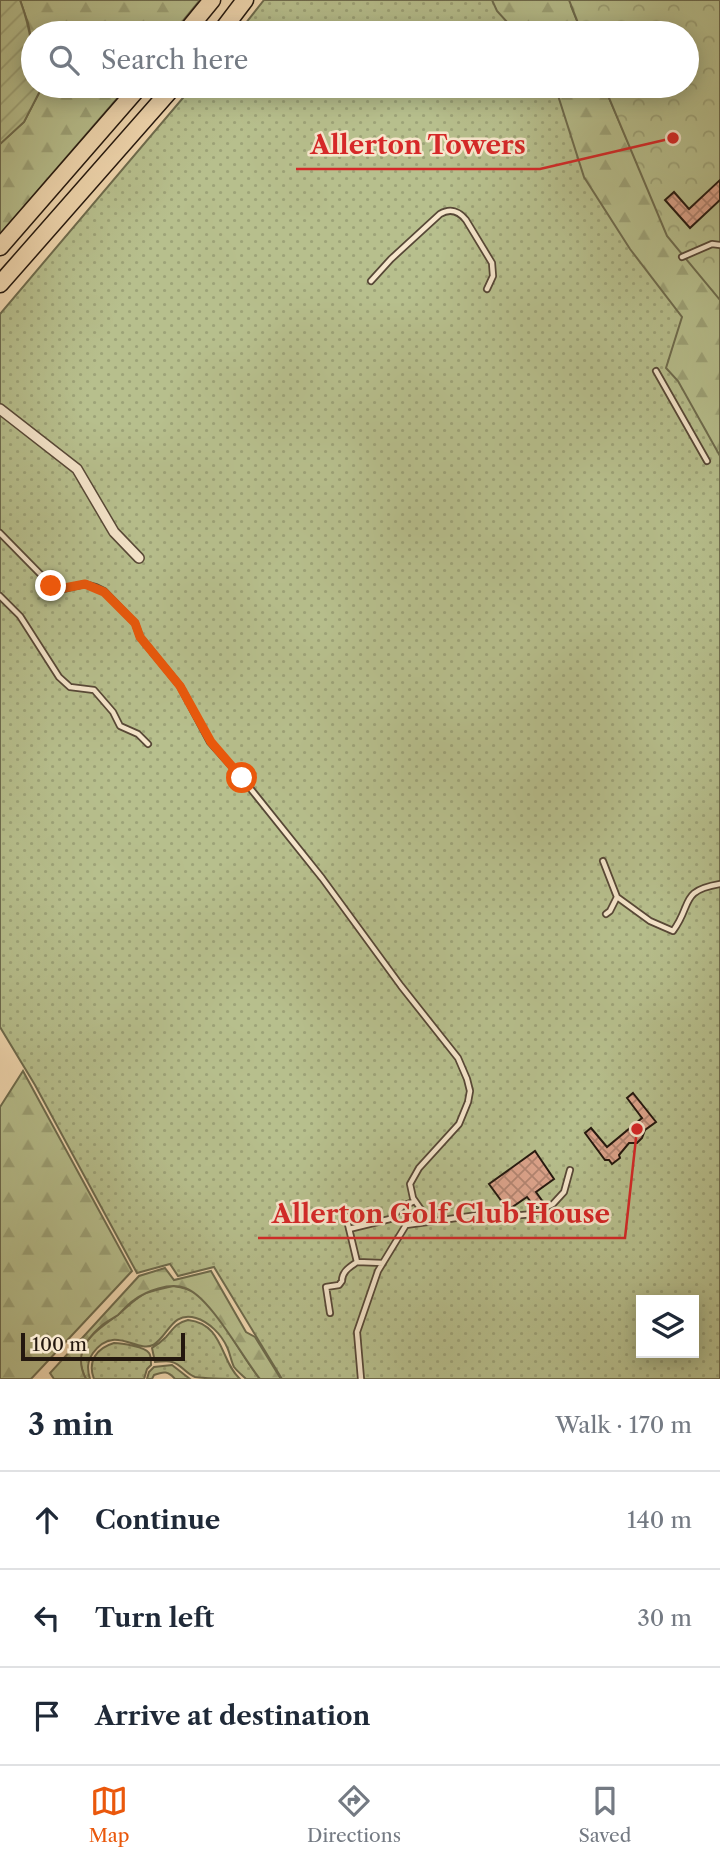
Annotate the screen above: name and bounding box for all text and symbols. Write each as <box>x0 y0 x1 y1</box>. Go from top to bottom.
search box <box>21 21 699 98</box>
icon: search <box>45 41 83 79</box>
text: Search here <box>101 44 248 76</box>
callout: Allerton Towers <box>296 122 540 169</box>
text: Allerton Towers <box>309 129 526 161</box>
route end <box>35 570 66 601</box>
route start <box>226 762 257 793</box>
callout: Allerton Golf Club House <box>258 1191 625 1238</box>
text: Allerton Golf Club House <box>271 1198 610 1230</box>
map controls <box>636 1295 699 1358</box>
button: layers <box>636 1295 699 1358</box>
scale bar <box>21 1330 186 1362</box>
text: 100 m <box>32 1333 87 1356</box>
text: 3 min <box>28 1406 114 1443</box>
text: Walk · 170 m <box>555 1411 692 1439</box>
icon: ahead <box>28 1501 66 1539</box>
text: Continue <box>95 1504 220 1536</box>
text: 140 m <box>627 1506 692 1534</box>
icon: left <box>28 1599 66 1637</box>
text: Turn left <box>95 1602 214 1634</box>
text: 30 m <box>637 1604 692 1632</box>
icon: arrive <box>28 1697 66 1735</box>
text: Arrive at destination <box>95 1700 370 1732</box>
tab: Map <box>89 1782 130 1847</box>
tab: Directions <box>307 1782 401 1847</box>
tab: Saved <box>578 1782 631 1847</box>

